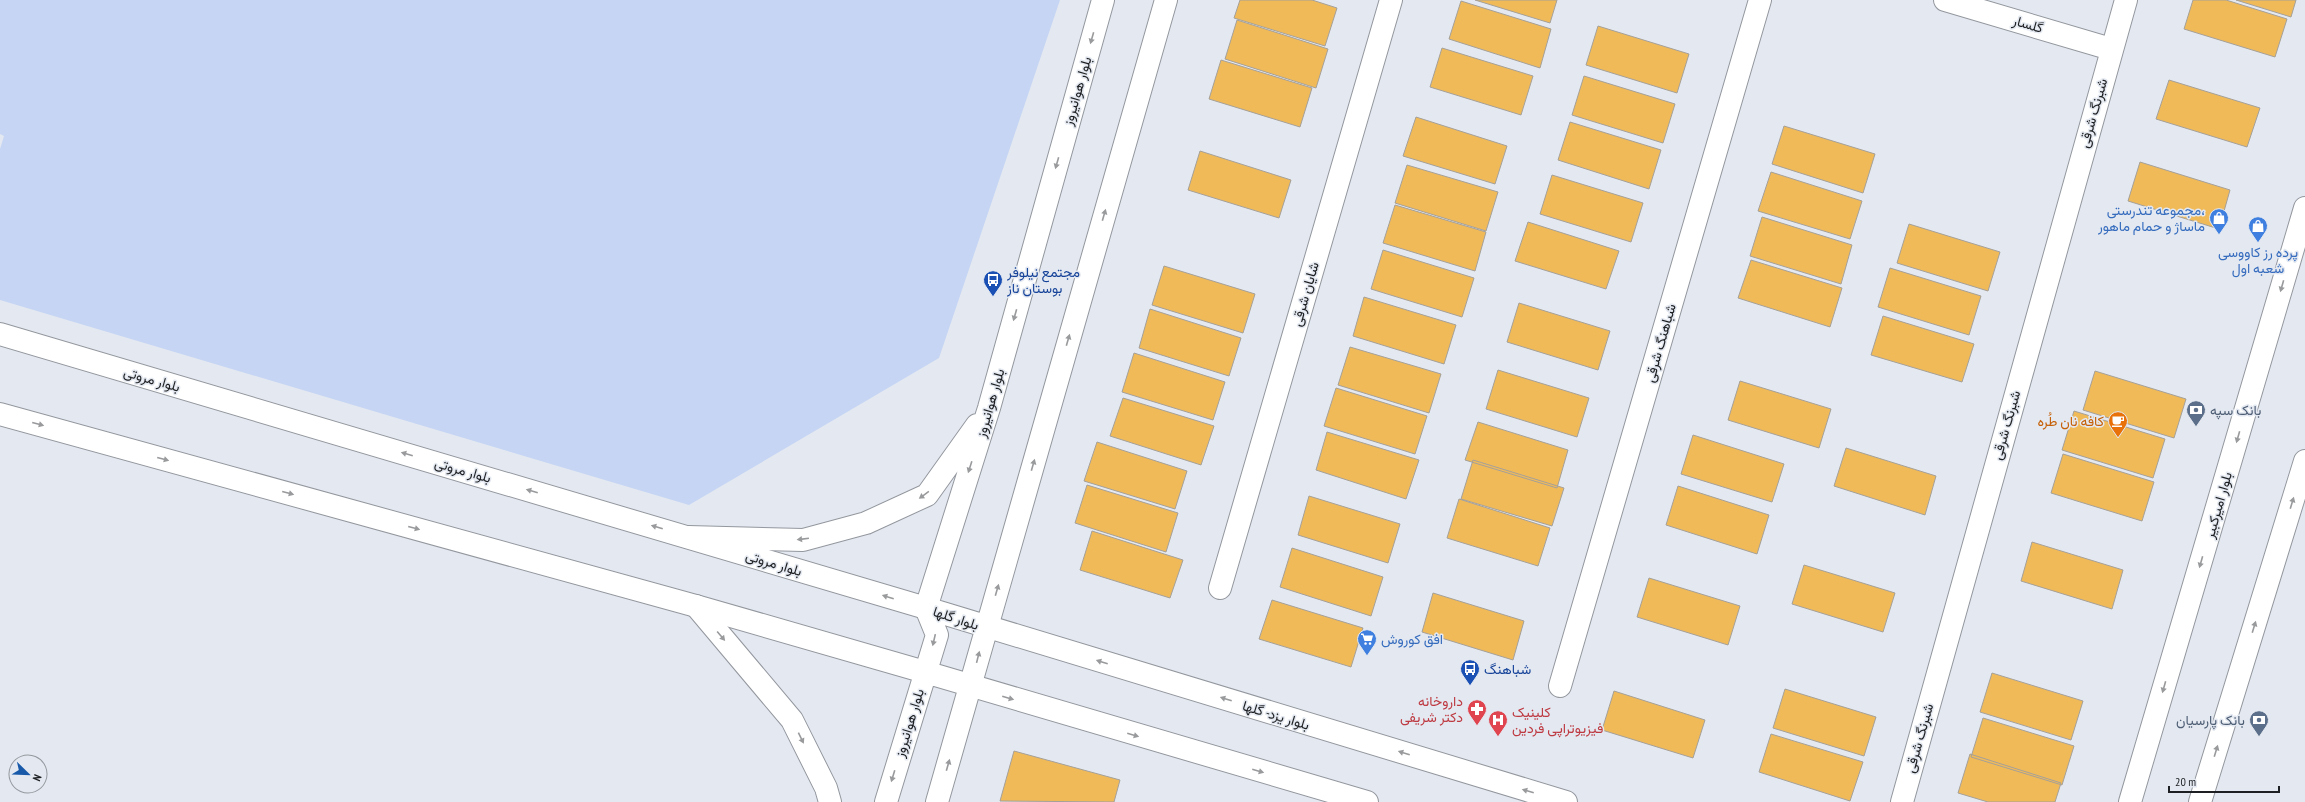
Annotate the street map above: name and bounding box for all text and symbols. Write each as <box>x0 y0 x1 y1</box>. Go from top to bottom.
street label: گلسار <box>2010 11 2045 37</box>
one-way arrow <box>1089 32 1095 44</box>
street label: بلوار هوانیروز <box>1058 54 1095 128</box>
street label: شبرنگ شرقی <box>2074 76 2112 150</box>
one-way arrow <box>1054 157 1060 169</box>
place label: مجموعه تندرستی، ماساژ و حمام ماهور <box>2097 201 2205 235</box>
shop icon: مجموعه تندرستی، ماساژ و حمام ماهور <box>2208 207 2230 235</box>
one-way arrow <box>1101 209 1107 221</box>
shop icon: پرده رز کاووسی شعبه اول <box>2247 215 2269 243</box>
place label: پرده رز کاووسی شعبه اول <box>2218 243 2298 278</box>
street label: شایان شرقی <box>1287 260 1323 328</box>
place label: مجتمع نیلوفر بوستان ناز <box>1006 263 1080 297</box>
bus stop icon: مجتمع نیلوفر بوستان ناز <box>982 269 1004 297</box>
one-way arrow <box>2279 280 2285 292</box>
street label: شباهنگ شرقی <box>1640 302 1680 384</box>
one-way arrow <box>1012 309 1018 321</box>
one-way arrow <box>1065 334 1071 346</box>
street label: بلوار مروتی <box>122 362 182 396</box>
street label: بلوار هوانیروز <box>971 366 1008 440</box>
street label: شبرنگ شرقی <box>1987 388 2025 462</box>
bank icon: بانک سپه <box>2185 399 2207 427</box>
place label: بانک سپه <box>2210 401 2261 420</box>
cafe icon: کافه نان طُره <box>2107 410 2129 438</box>
place label: کافه نان طُره <box>2037 412 2104 430</box>
one-way arrow <box>32 421 44 427</box>
one-way arrow <box>2235 431 2241 443</box>
one-way arrow <box>401 451 413 457</box>
street label: بلوار مروتی <box>433 453 493 487</box>
one-way arrow <box>157 456 169 462</box>
one-way arrow <box>1030 459 1036 471</box>
one-way arrow <box>967 461 973 473</box>
street label: بلوار امیرکبیر <box>2200 470 2236 541</box>
one-way arrow <box>526 488 538 494</box>
one-way arrow <box>282 490 294 496</box>
one-way arrow <box>919 491 930 499</box>
one-way arrow <box>2289 496 2295 508</box>
one-way arrow <box>650 524 663 530</box>
one-way arrow <box>408 525 420 531</box>
one-way arrow <box>797 536 810 542</box>
street label: بلوار مروتی <box>744 546 804 580</box>
one-way arrow <box>2198 556 2204 568</box>
one-way arrow <box>994 584 1000 596</box>
one-way arrow <box>882 594 894 600</box>
street label: بلوار گلها <box>931 602 981 634</box>
one-way arrow <box>2251 621 2257 633</box>
supermarket icon: افق کوروش <box>1356 628 1378 656</box>
one-way arrow <box>717 630 726 641</box>
place label: افق کوروش <box>1381 630 1443 648</box>
one-way arrow <box>931 633 937 646</box>
one-way arrow <box>976 651 982 664</box>
bus stop icon: شباهنگ <box>1459 658 1481 686</box>
one-way arrow <box>1095 659 1107 665</box>
place label: شباهنگ <box>1484 660 1531 678</box>
one-way arrow <box>2161 681 2167 693</box>
street label: بلوار هوانیروز <box>890 687 928 760</box>
place label: داروخانه دکتر شریفی <box>1400 692 1463 726</box>
one-way arrow <box>1002 695 1014 701</box>
one-way arrow <box>1220 696 1232 702</box>
street label: بلوار یزد- گلها <box>1240 696 1312 734</box>
pharmacy icon: داروخانه دکتر شریفی <box>1466 698 1488 726</box>
street label: شبرنگ شرقی <box>1900 701 1938 775</box>
place label: کلینیک فیزیوتراپی فردین <box>1512 703 1603 738</box>
hospital icon: کلینیک فیزیوتراپی فردین <box>1487 709 1509 737</box>
bank icon: بانک پارسیان <box>2248 709 2270 737</box>
place label: بانک پارسیان <box>2176 711 2245 730</box>
one-way arrow <box>798 732 804 743</box>
one-way arrow <box>1127 732 1139 738</box>
one-way arrow <box>2213 745 2219 757</box>
one-way arrow <box>1398 750 1410 756</box>
north arrow <box>8 754 48 794</box>
one-way arrow <box>945 758 951 770</box>
one-way arrow <box>1252 768 1264 774</box>
scale bar <box>2169 768 2279 794</box>
one-way arrow <box>890 771 896 783</box>
text: N <box>30 772 45 783</box>
text: 20 m <box>2175 774 2196 789</box>
one-way arrow <box>1522 788 1534 794</box>

